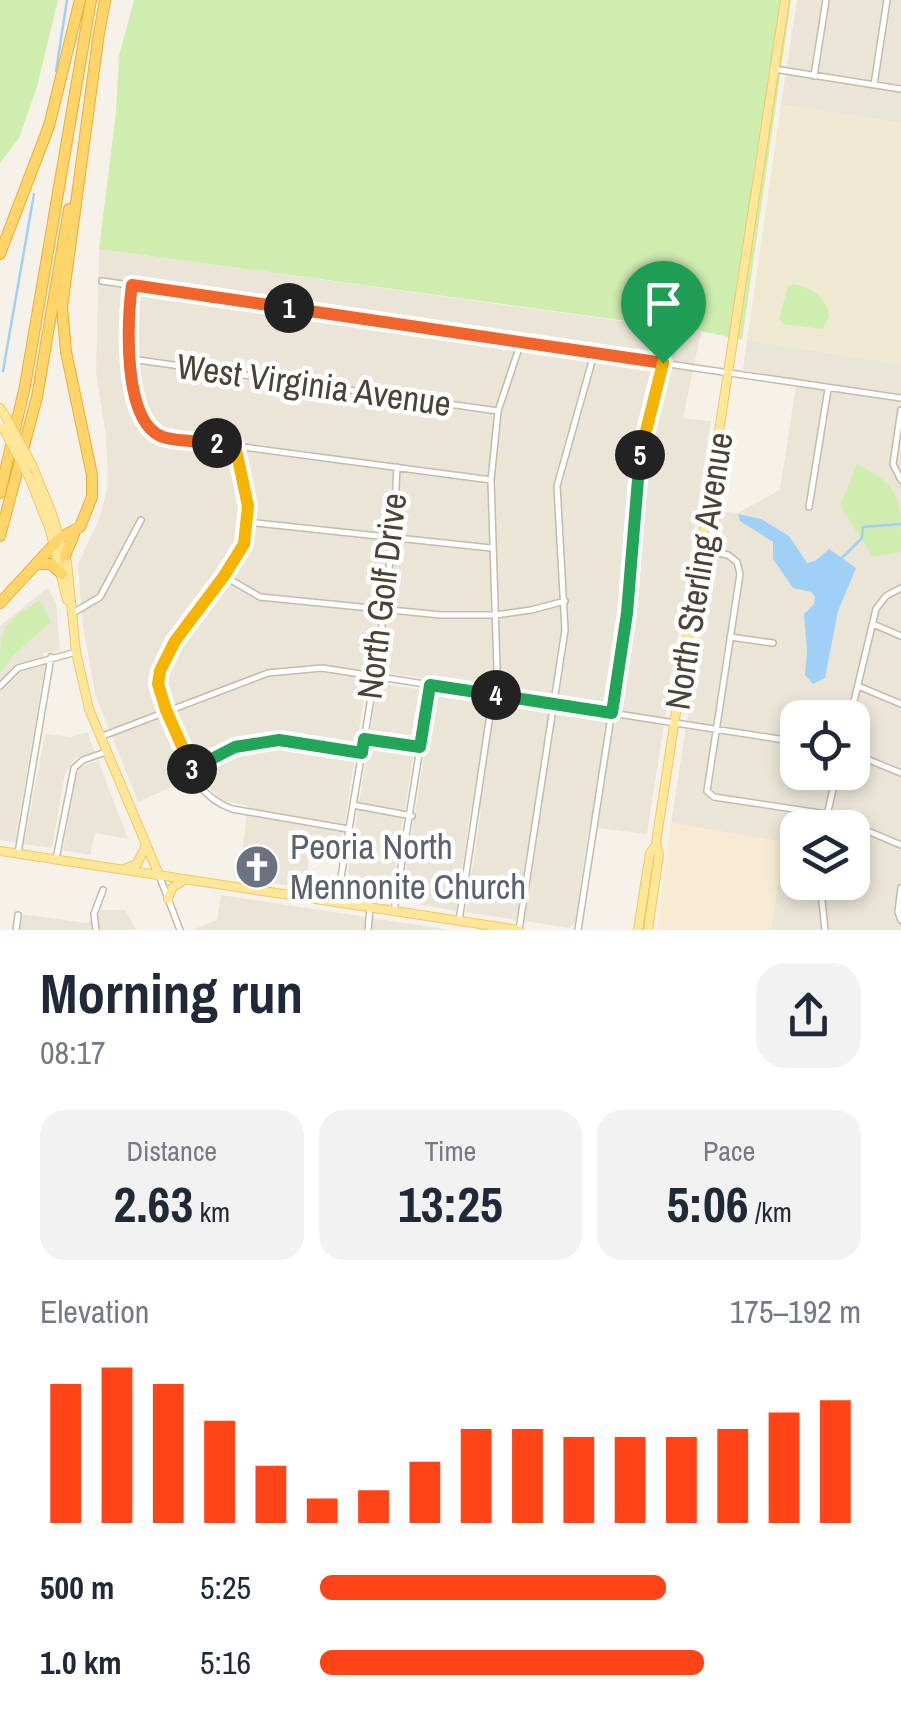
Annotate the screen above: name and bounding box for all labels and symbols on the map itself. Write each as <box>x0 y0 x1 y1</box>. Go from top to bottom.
pin <box>621 261 706 364</box>
pin: 1 <box>264 283 314 333</box>
street label: West Virginia Avenue <box>174 342 454 427</box>
pin: 2 <box>192 418 242 468</box>
street label: North Sterling Avenue <box>653 429 744 713</box>
pin: 5 <box>615 430 665 480</box>
street label: North Golf Drive <box>346 490 417 702</box>
pin: 4 <box>471 670 521 720</box>
pin: 3 <box>167 744 217 794</box>
place label: Peoria North Mennonite Church <box>290 823 526 910</box>
church icon: Peoria North Mennonite Church <box>234 844 280 890</box>

